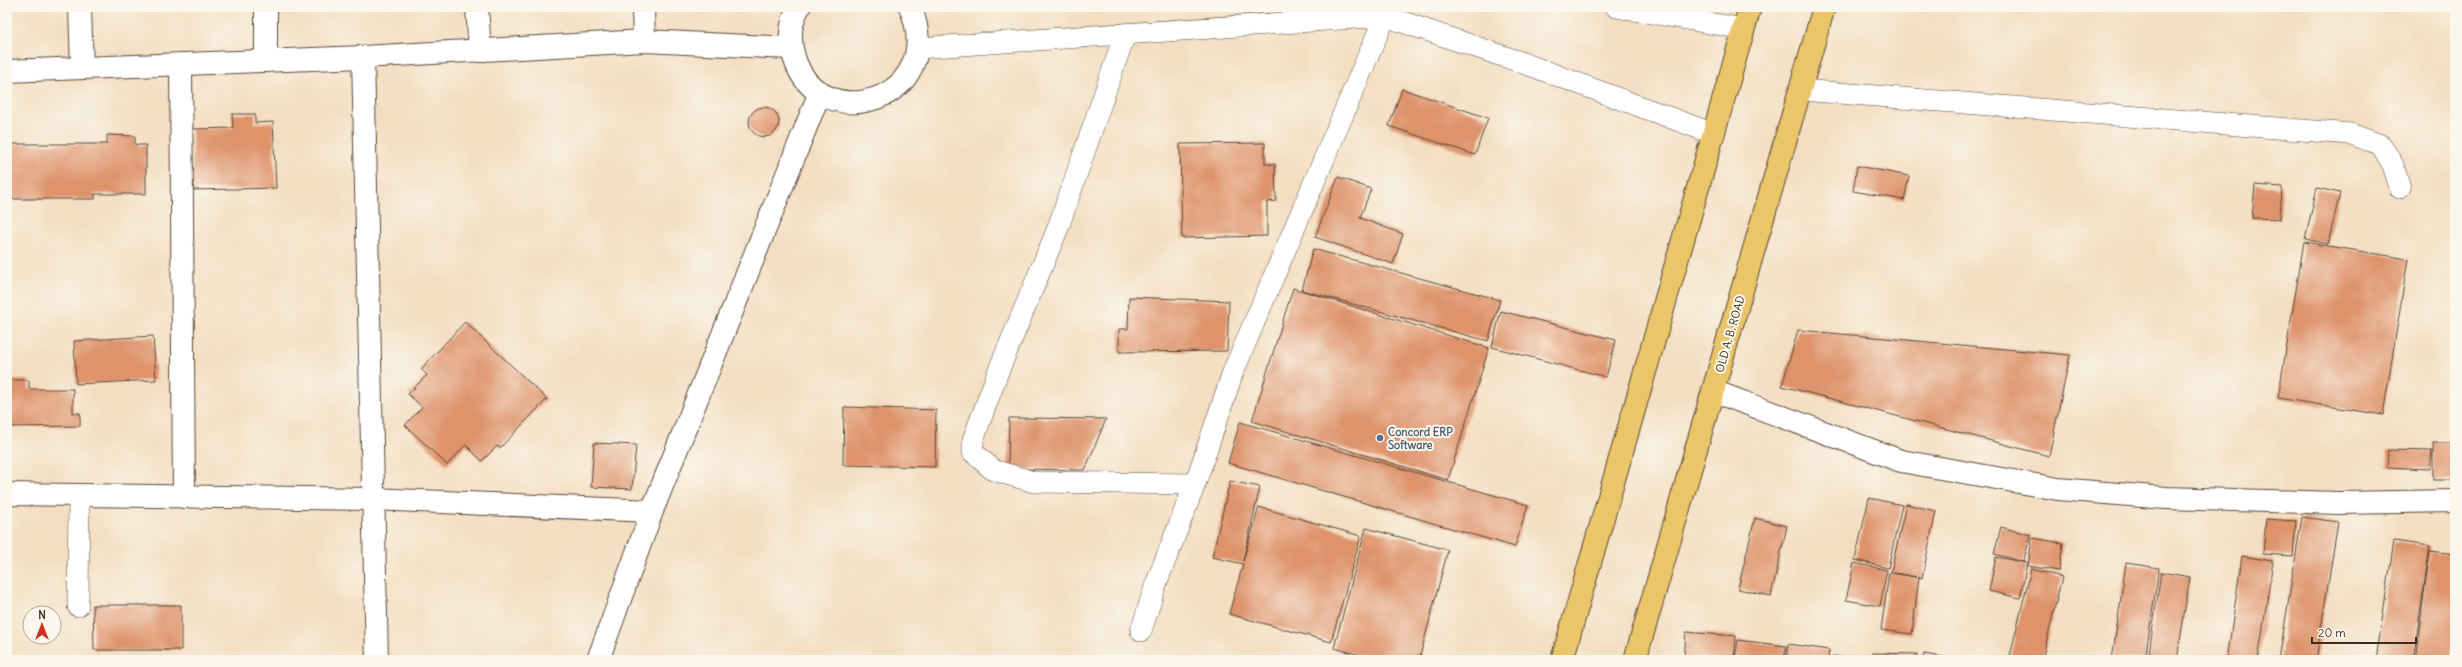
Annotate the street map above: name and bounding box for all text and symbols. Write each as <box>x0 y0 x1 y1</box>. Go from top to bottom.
street label: OLD A. B. ROAD <box>1712 294 1748 374</box>
place label: Concord ERP Software <box>1388 425 1453 452</box>
marker: Concord ERP Software <box>1375 433 1385 443</box>
north arrow <box>22 605 62 645</box>
text: N <box>38 608 46 622</box>
scale bar <box>2312 619 2416 645</box>
text: 20 m <box>2318 625 2346 640</box>

